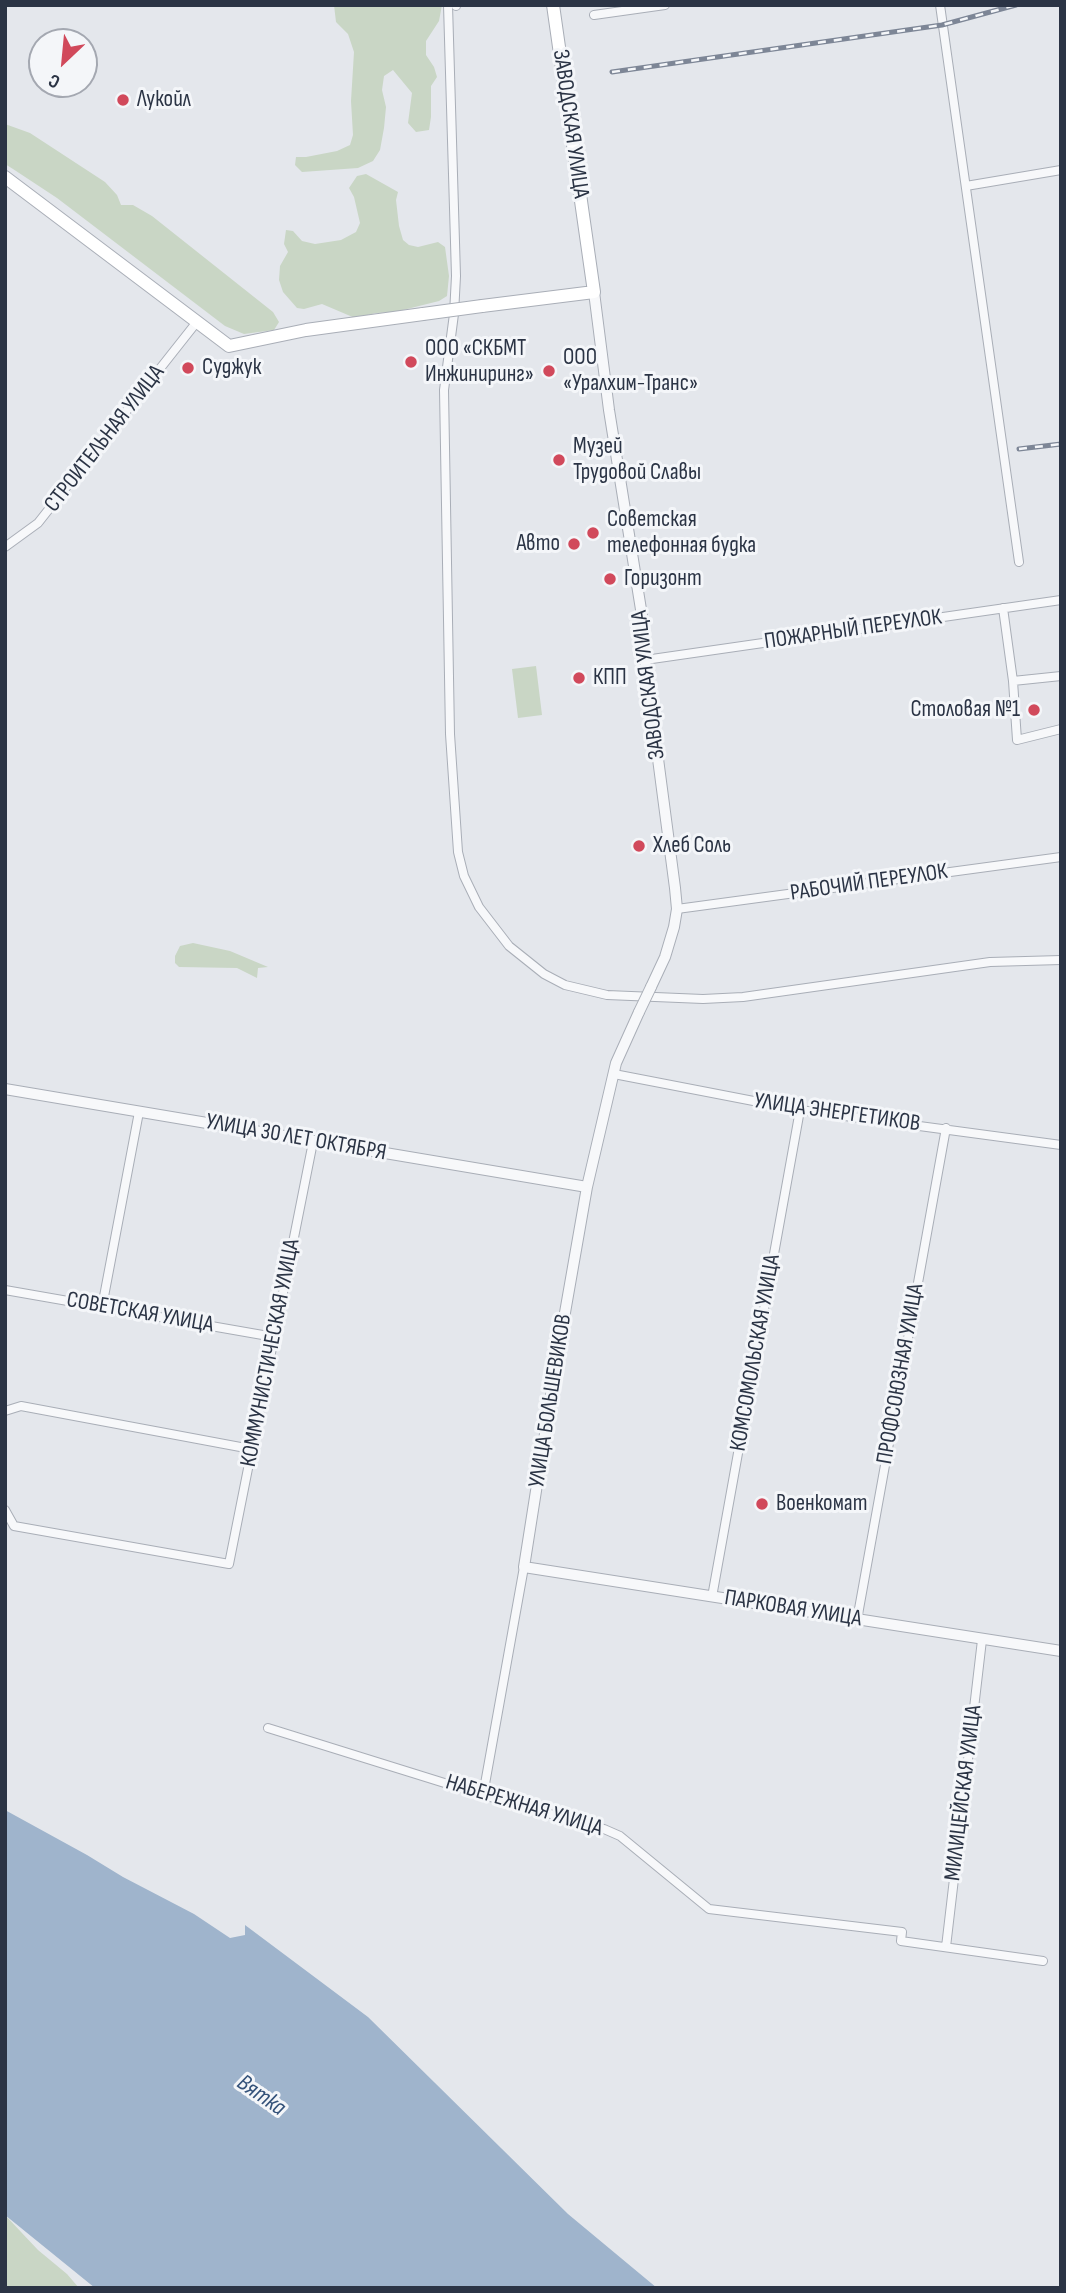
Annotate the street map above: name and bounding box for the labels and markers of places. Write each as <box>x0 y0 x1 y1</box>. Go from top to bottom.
place label: Лукойл <box>137 86 191 114</box>
marker: Лукойл <box>115 92 131 108</box>
place label: ООО «СКБМТ Инжиниринг» <box>425 335 534 389</box>
place label: ООО «Уралхим-Транс» <box>563 344 698 398</box>
place label: Суджук <box>202 354 261 382</box>
marker: ООО «СКБМТ Инжиниринг» <box>403 354 419 370</box>
marker: Суджук <box>180 360 196 376</box>
marker: ООО «Уралхим-Транс» <box>541 363 557 379</box>
place label: Музей Трудовой Славы <box>573 433 701 487</box>
marker: Музей Трудовой Славы <box>551 452 567 468</box>
place label: Советская телефонная будка <box>607 506 756 560</box>
marker: Советская телефонная будка <box>585 525 601 541</box>
place label: Авто <box>516 530 560 558</box>
marker: Авто <box>566 536 582 552</box>
place label: Горизонт <box>624 565 702 593</box>
marker: Горизонт <box>602 571 618 587</box>
place label: КПП <box>593 664 627 692</box>
marker: КПП <box>571 670 587 686</box>
place label: Столовая №1 <box>911 696 1020 724</box>
marker: Столовая №1 <box>1026 702 1042 718</box>
place label: Хлеб Соль <box>653 832 731 860</box>
marker: Хлеб Соль <box>631 838 647 854</box>
place label: Военкомат <box>776 1490 867 1518</box>
marker: Военкомат <box>754 1496 770 1512</box>

